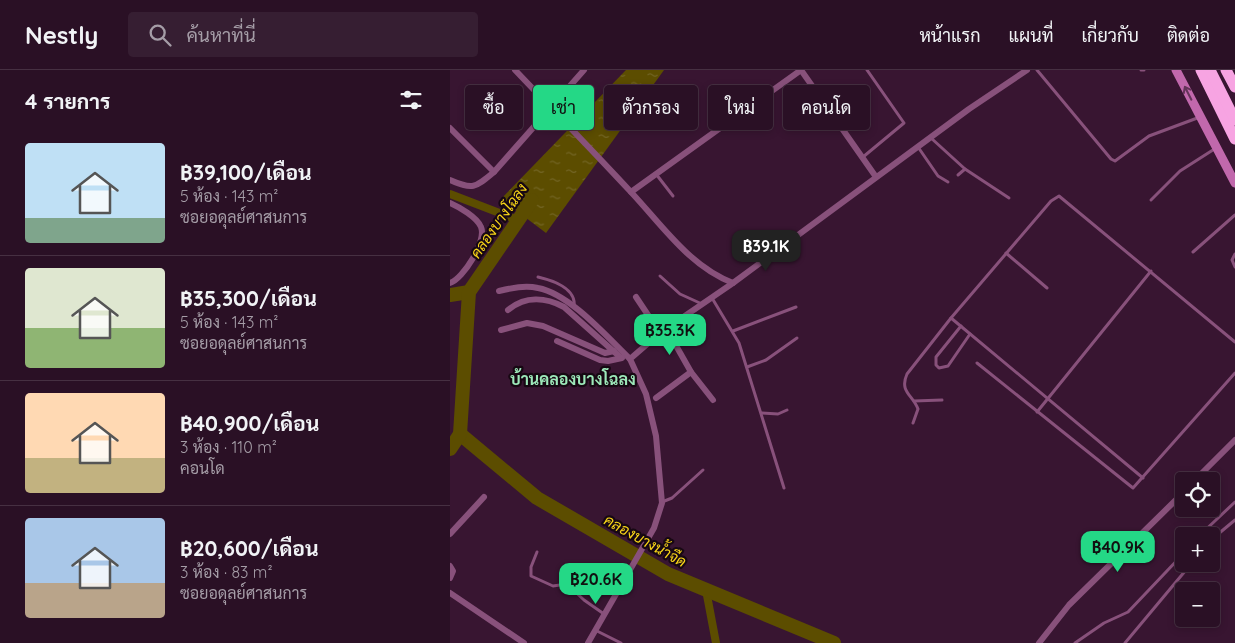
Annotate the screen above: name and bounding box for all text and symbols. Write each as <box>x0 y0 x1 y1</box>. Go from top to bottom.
search box <box>128 12 478 57</box>
text: Nestly <box>25 20 98 50</box>
icon: search <box>146 21 174 49</box>
text: ค้นหาที่นี่ <box>186 23 256 47</box>
text: หน้าแรก <box>919 24 981 47</box>
text: แผนที่ <box>1009 24 1053 47</box>
text: เกี่ยวกับ <box>1081 24 1139 47</box>
text: ติดต่อ <box>1167 24 1210 47</box>
chip: ซื้อ <box>465 85 523 130</box>
chip: เช่า <box>533 85 594 130</box>
chip: ตัวกรอง <box>604 85 698 130</box>
chip: ใหม่ <box>708 85 773 130</box>
chip: คอนโด <box>783 85 870 130</box>
icon: filters <box>397 86 425 114</box>
one-way arrow <box>1183 86 1193 101</box>
text: 4 รายการ <box>25 88 110 114</box>
text: ฿39,100/เดือน <box>180 159 312 185</box>
icon: home <box>65 163 125 223</box>
water label: คลองบางโฉลง <box>466 180 531 262</box>
text: 5 ห้อง · 143 m² <box>180 186 278 206</box>
text: ซอยอดุลย์ศาสนการ <box>180 207 307 227</box>
pin: ฿39.1K <box>725 230 807 272</box>
text: ฿39.1K <box>743 236 789 256</box>
text: ฿35,300/เดือน <box>180 285 317 311</box>
icon: home <box>65 288 125 348</box>
text: 5 ห้อง · 143 m² <box>180 312 278 332</box>
pin: ฿35.3K <box>629 314 711 356</box>
text: ฿35.3K <box>645 320 695 340</box>
text: ซอยอดุลย์ศาสนการ <box>180 333 307 353</box>
district label: บ้านคลองบางโฉลง <box>510 368 636 389</box>
text: ฿40,900/เดือน <box>180 410 319 436</box>
icon: home <box>65 413 125 473</box>
text: 3 ห้อง · 110 m² <box>180 437 277 457</box>
text: คอนโด <box>180 458 225 478</box>
map controls <box>1175 472 1220 627</box>
button: locate <box>1175 472 1220 517</box>
water label: คลองบางน้ำจืด <box>601 508 691 571</box>
button: + <box>1175 527 1220 572</box>
pin: ฿40.9K <box>1077 530 1159 573</box>
text: ฿20,600/เดือน <box>180 535 319 561</box>
text: ฿40.9K <box>1092 537 1144 557</box>
icon: home <box>65 538 125 598</box>
text: 3 ห้อง · 83 m² <box>180 562 273 582</box>
pin: ฿20.6K <box>555 562 637 605</box>
text: ฿20.6K <box>570 569 622 589</box>
button: − <box>1175 582 1220 627</box>
text: ซอยอดุลย์ศาสนการ <box>180 583 307 603</box>

